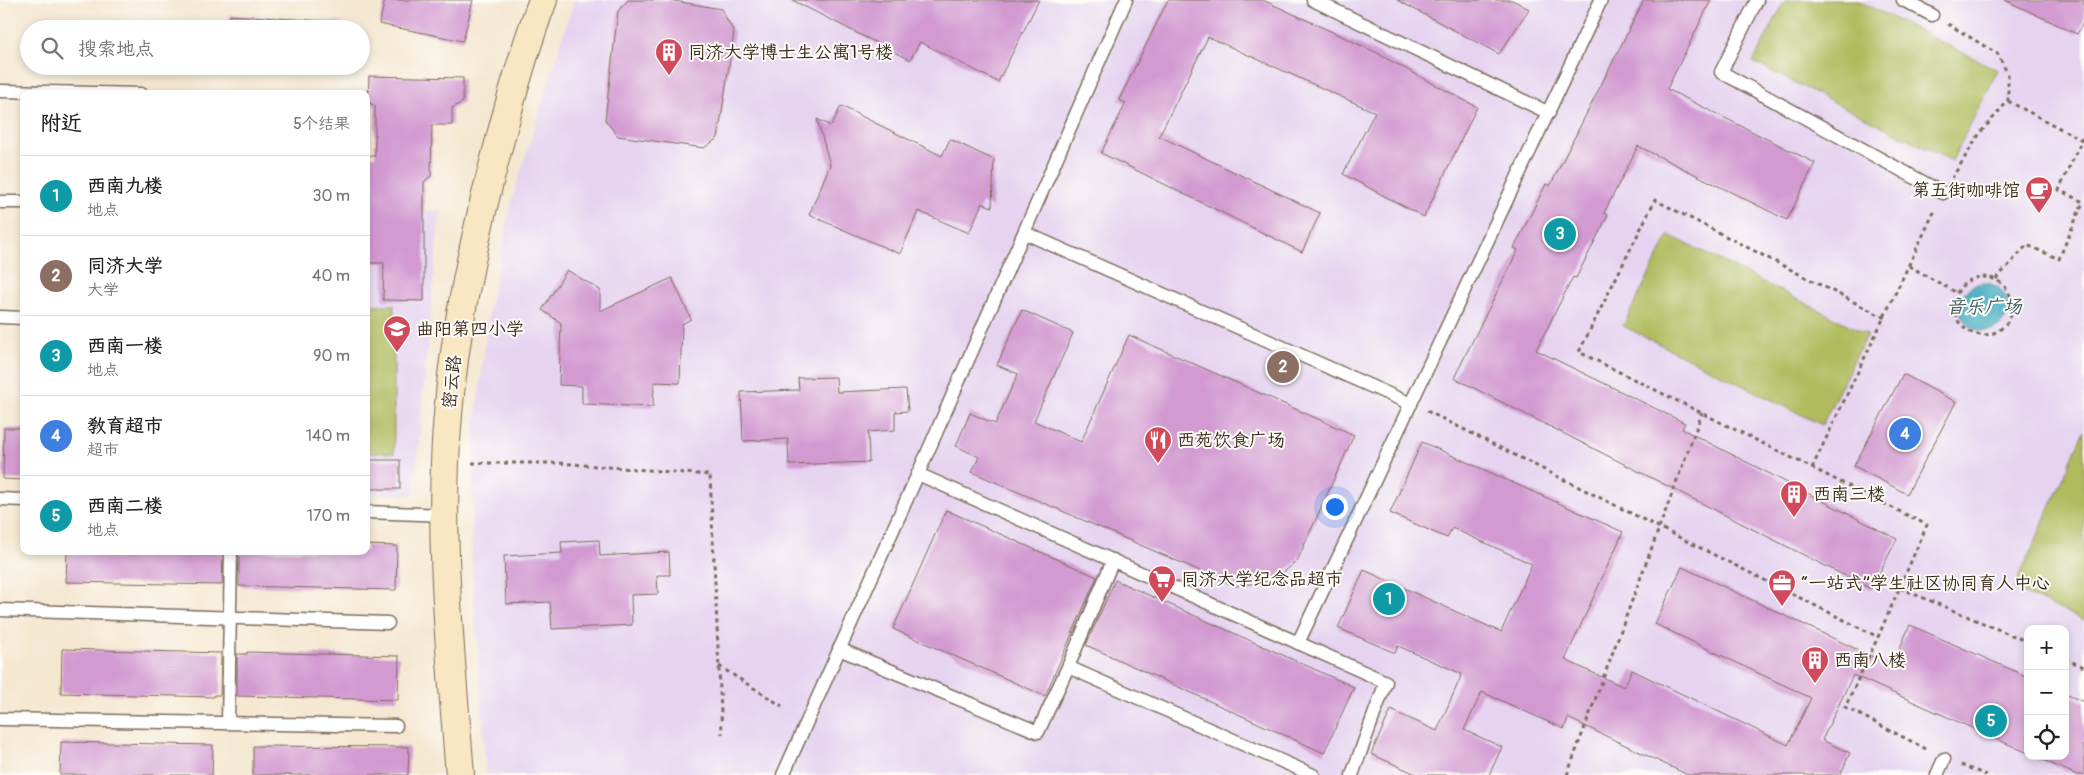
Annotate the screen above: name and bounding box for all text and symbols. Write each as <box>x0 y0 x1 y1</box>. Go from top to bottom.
search box <box>20 20 370 75</box>
icon: search <box>38 34 66 62</box>
text: 搜索地点 <box>78 37 154 61</box>
building icon: 同济大学博士生公寓1号楼 <box>654 37 684 76</box>
place label: 同济大学博士生公寓1号楼 <box>688 41 893 64</box>
text: 附近 <box>40 110 82 137</box>
text: 5个结果 <box>293 114 350 134</box>
text: 西南九楼 <box>87 174 163 198</box>
cafe icon: 第五街咖啡馆 <box>2024 175 2054 214</box>
place label: 第五街咖啡馆 <box>1912 179 2020 202</box>
text: 1 <box>53 186 59 206</box>
text: 30 m <box>312 186 350 206</box>
text: 地点 <box>87 200 119 220</box>
pin: 3 <box>1544 215 1576 253</box>
text: 同济大学 <box>87 254 163 278</box>
text: 2 <box>52 266 60 286</box>
text: 40 m <box>312 266 350 286</box>
text: 大学 <box>87 280 119 300</box>
water label: 音乐广场 <box>1946 295 2023 319</box>
school or university icon: 曲阳第四小学 <box>382 314 412 353</box>
place label: 曲阳第四小学 <box>416 318 524 341</box>
text: 西南一楼 <box>87 334 163 358</box>
text: 3 <box>52 346 60 366</box>
text: 90 m <box>313 346 350 366</box>
pin: 2 <box>1267 348 1299 386</box>
street label: 密云路 <box>438 354 466 410</box>
text: 地点 <box>87 360 119 380</box>
text: 教育超市 <box>87 414 163 438</box>
pin: 4 <box>1889 415 1921 453</box>
restaurant icon: 西苑饮食广场 <box>1143 425 1173 464</box>
text: 4 <box>51 426 61 446</box>
text: 140 m <box>306 426 350 446</box>
place label: 西苑饮食广场 <box>1177 429 1285 452</box>
text: 超市 <box>87 440 119 460</box>
building icon: 西南三楼 <box>1779 479 1809 518</box>
place label: 西南三楼 <box>1813 483 1885 506</box>
text: 西南二楼 <box>87 494 163 518</box>
your location <box>1322 494 1348 520</box>
text: 5 <box>52 506 60 526</box>
text: 170 m <box>307 506 350 526</box>
text: 地点 <box>87 520 119 540</box>
supermarket icon: 同济大学纪念品超市 <box>1147 564 1177 603</box>
place label: 同济大学纪念品超市 <box>1181 568 1343 591</box>
office icon: “一站式”学生社区协同育人中心 <box>1767 568 1797 607</box>
place label: “一站式”学生社区协同育人中心 <box>1801 572 2050 595</box>
pin: 1 <box>1373 580 1405 618</box>
map controls <box>2024 625 2069 760</box>
button: + <box>2024 625 2069 670</box>
building icon: 西南八楼 <box>1800 645 1830 684</box>
place label: 西南八楼 <box>1834 649 1906 672</box>
button: − <box>2024 670 2069 715</box>
pin: 5 <box>1975 702 2007 740</box>
button: locate <box>2024 715 2069 760</box>

